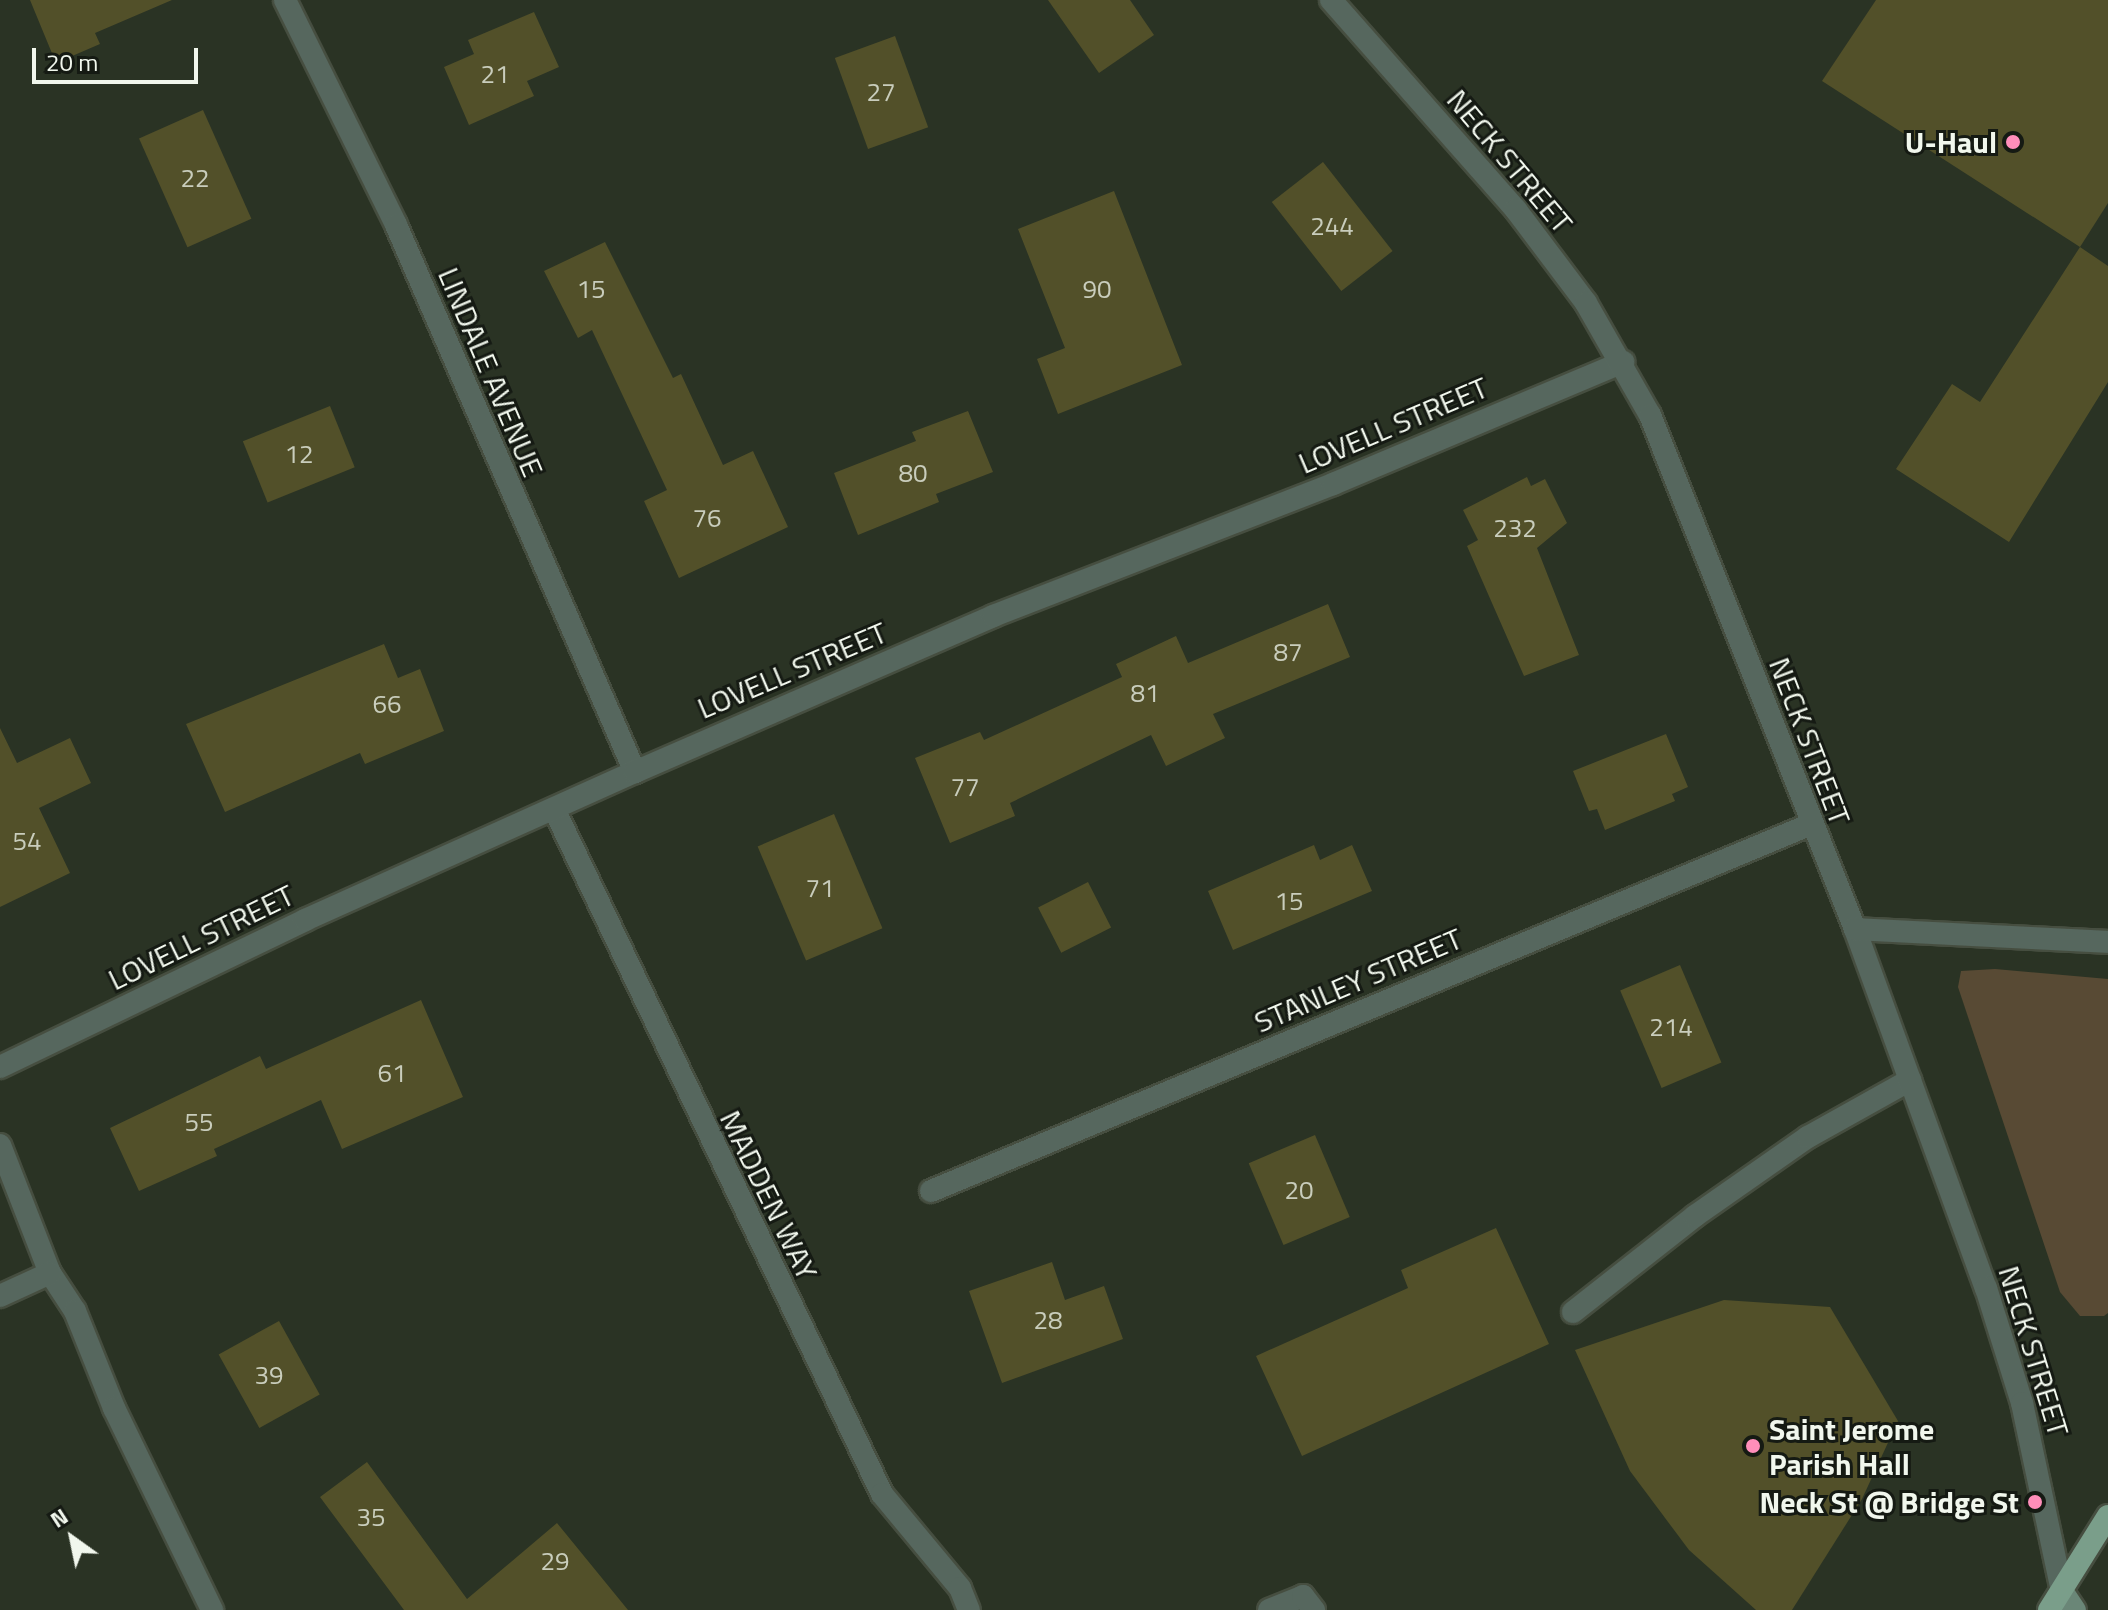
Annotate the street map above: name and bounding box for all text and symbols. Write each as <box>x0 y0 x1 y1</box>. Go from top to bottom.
scale bar <box>36 32 202 82</box>
text: 20 m <box>46 44 98 80</box>
house number: 21 <box>480 58 510 90</box>
house number: 27 <box>866 76 896 108</box>
street label: NECK STREET <box>1440 82 1580 240</box>
place label: U-Haul <box>1905 124 1997 160</box>
marker: U-Haul <box>2004 133 2022 151</box>
house number: 22 <box>180 162 210 194</box>
house number: 244 <box>1310 210 1354 242</box>
street label: LINDALE AVENUE <box>431 262 551 482</box>
house number: 15 <box>576 273 606 305</box>
house number: 90 <box>1082 273 1112 305</box>
street label: LOVELL STREET <box>1293 369 1493 481</box>
house number: 12 <box>284 438 314 470</box>
house number: 80 <box>898 457 928 489</box>
house number: 76 <box>692 502 722 534</box>
house number: 232 <box>1493 512 1537 544</box>
street label: LOVELL STREET <box>692 614 892 726</box>
house number: 87 <box>1273 636 1303 668</box>
street label: NECK STREET <box>1762 652 1858 830</box>
house number: 81 <box>1130 677 1160 709</box>
house number: 66 <box>372 688 402 720</box>
house number: 77 <box>950 771 980 803</box>
house number: 54 <box>12 825 42 857</box>
house number: 71 <box>805 872 835 904</box>
street label: LOVELL STREET <box>102 877 300 997</box>
house number: 15 <box>1274 885 1304 917</box>
street label: STANLEY STREET <box>1249 920 1467 1040</box>
house number: 214 <box>1649 1011 1693 1043</box>
house number: 61 <box>377 1057 407 1089</box>
street label: MADDEN WAY <box>713 1105 825 1285</box>
house number: 55 <box>184 1106 214 1138</box>
house number: 20 <box>1284 1174 1314 1206</box>
street label: NECK STREET <box>1991 1262 2077 1440</box>
house number: 28 <box>1033 1304 1063 1336</box>
house number: 39 <box>254 1359 284 1391</box>
place label: Saint Jerome Parish Hall <box>1769 1411 1934 1482</box>
marker: Saint Jerome Parish Hall <box>1744 1437 1762 1455</box>
place label: Neck St @ Bridge St <box>1760 1484 2019 1520</box>
marker: Neck St @ Bridge St <box>2026 1493 2044 1511</box>
north arrow <box>32 1498 112 1578</box>
text: N <box>43 1499 75 1536</box>
house number: 35 <box>356 1501 386 1533</box>
house number: 29 <box>540 1545 570 1577</box>

